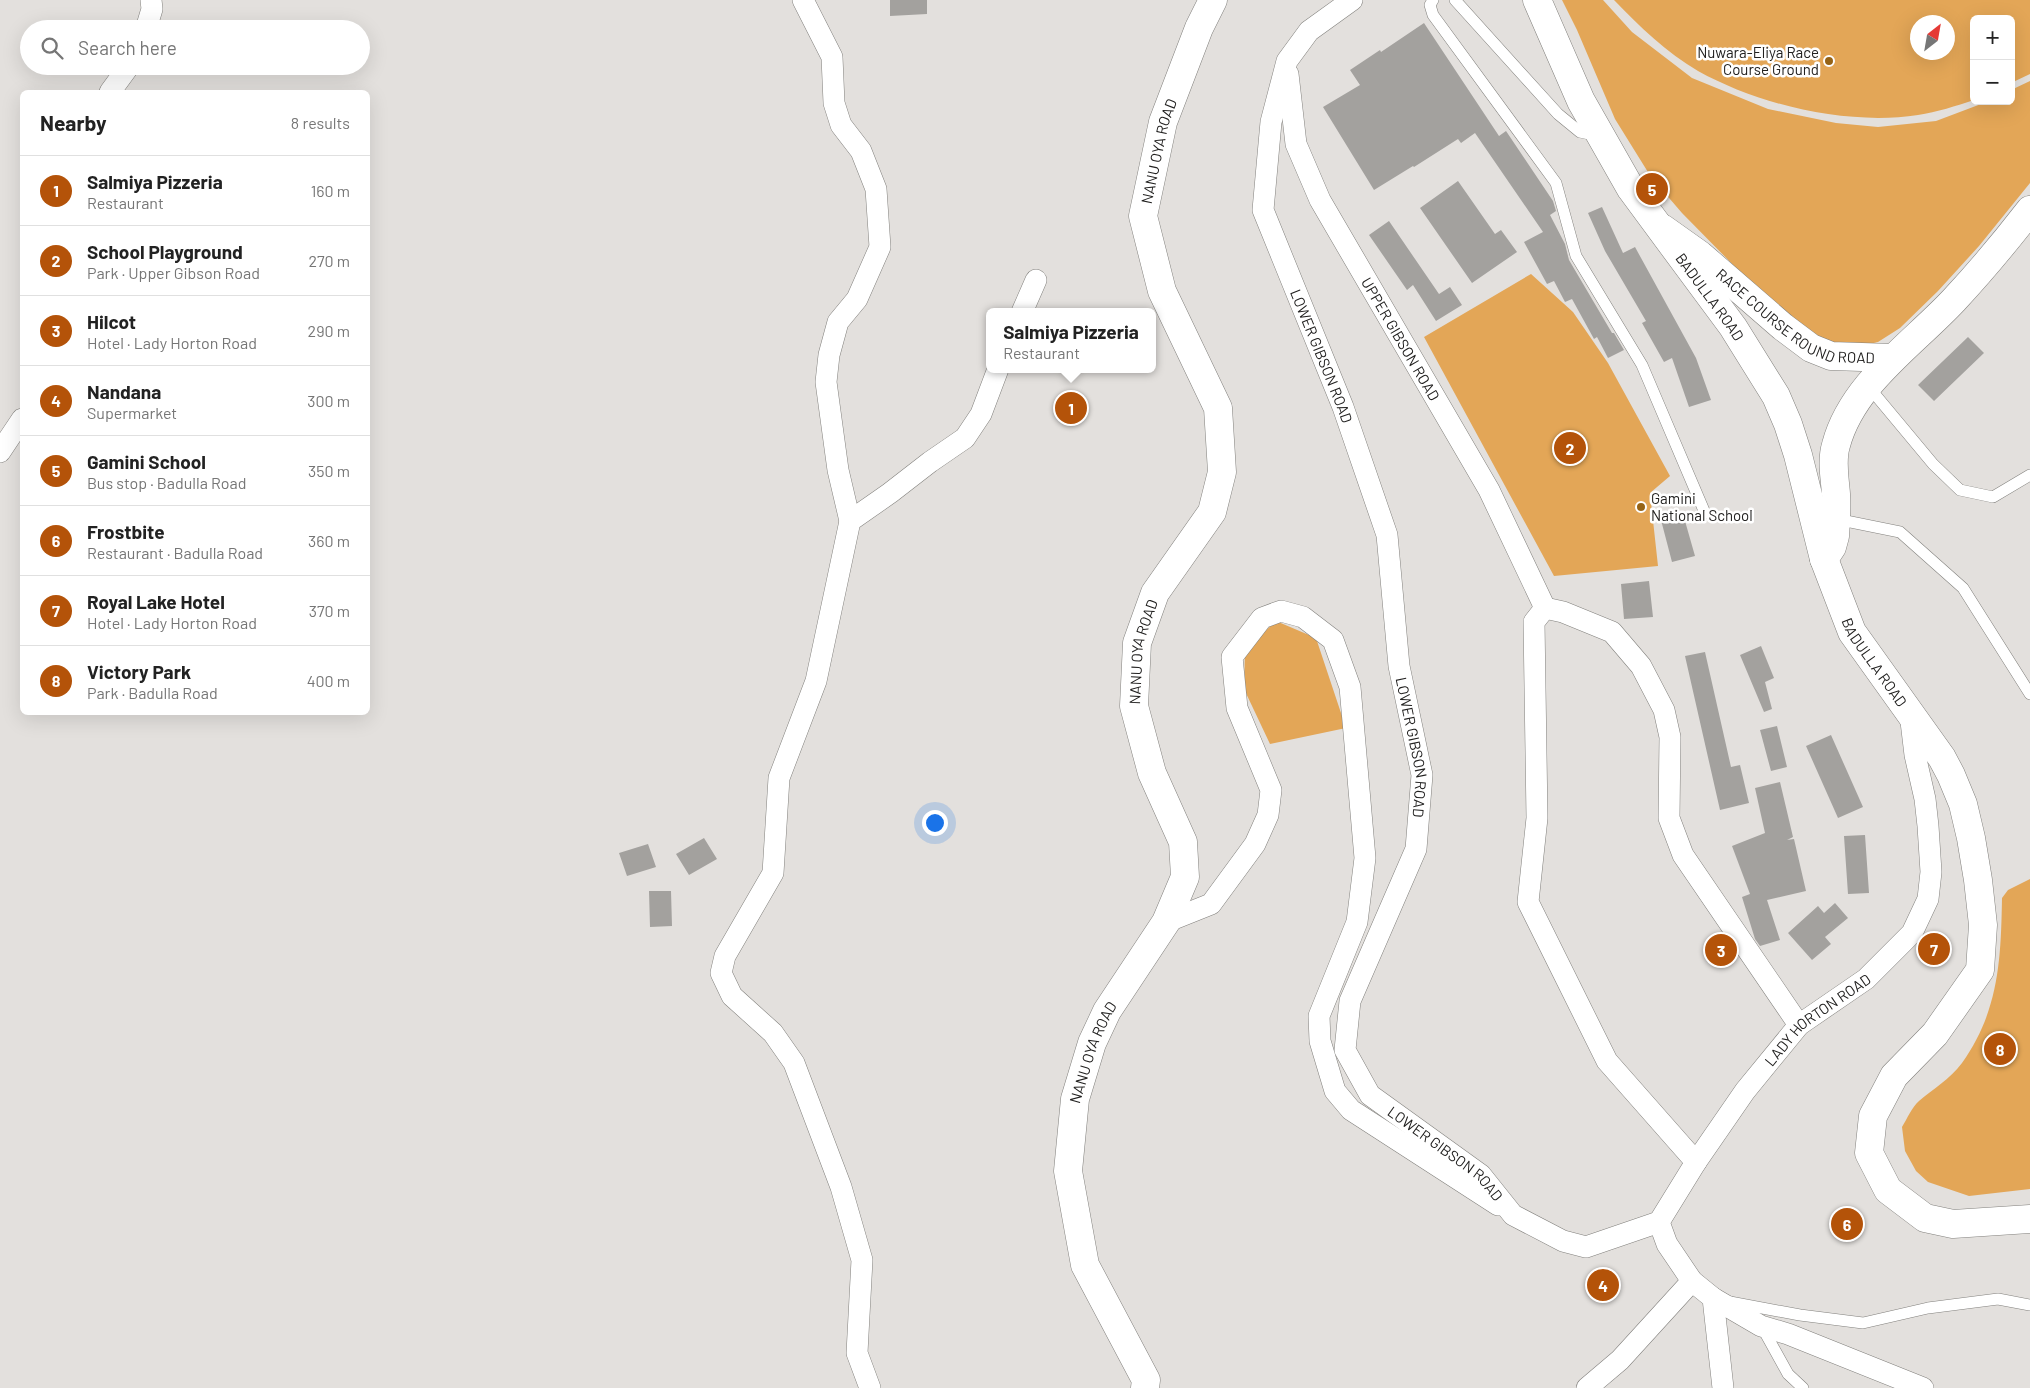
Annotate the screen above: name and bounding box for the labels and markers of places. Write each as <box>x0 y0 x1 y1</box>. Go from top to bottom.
place label: Nuwara-Eliya Race Course Ground <box>1697 43 1819 78</box>
marker: Nuwara-Eliya Race Course Ground <box>1823 55 1835 67</box>
pin: 5 <box>1636 170 1668 208</box>
pin: 1 <box>1055 389 1087 427</box>
pin: 2 <box>1554 429 1586 467</box>
place label: Gamini National School <box>1651 489 1753 524</box>
marker: Gamini National School <box>1635 501 1647 513</box>
pin: 7 <box>1918 930 1950 968</box>
pin: 3 <box>1705 931 1737 969</box>
pin: 8 <box>1984 1030 2016 1068</box>
pin: 6 <box>1831 1205 1863 1243</box>
pin: 4 <box>1587 1266 1619 1304</box>

